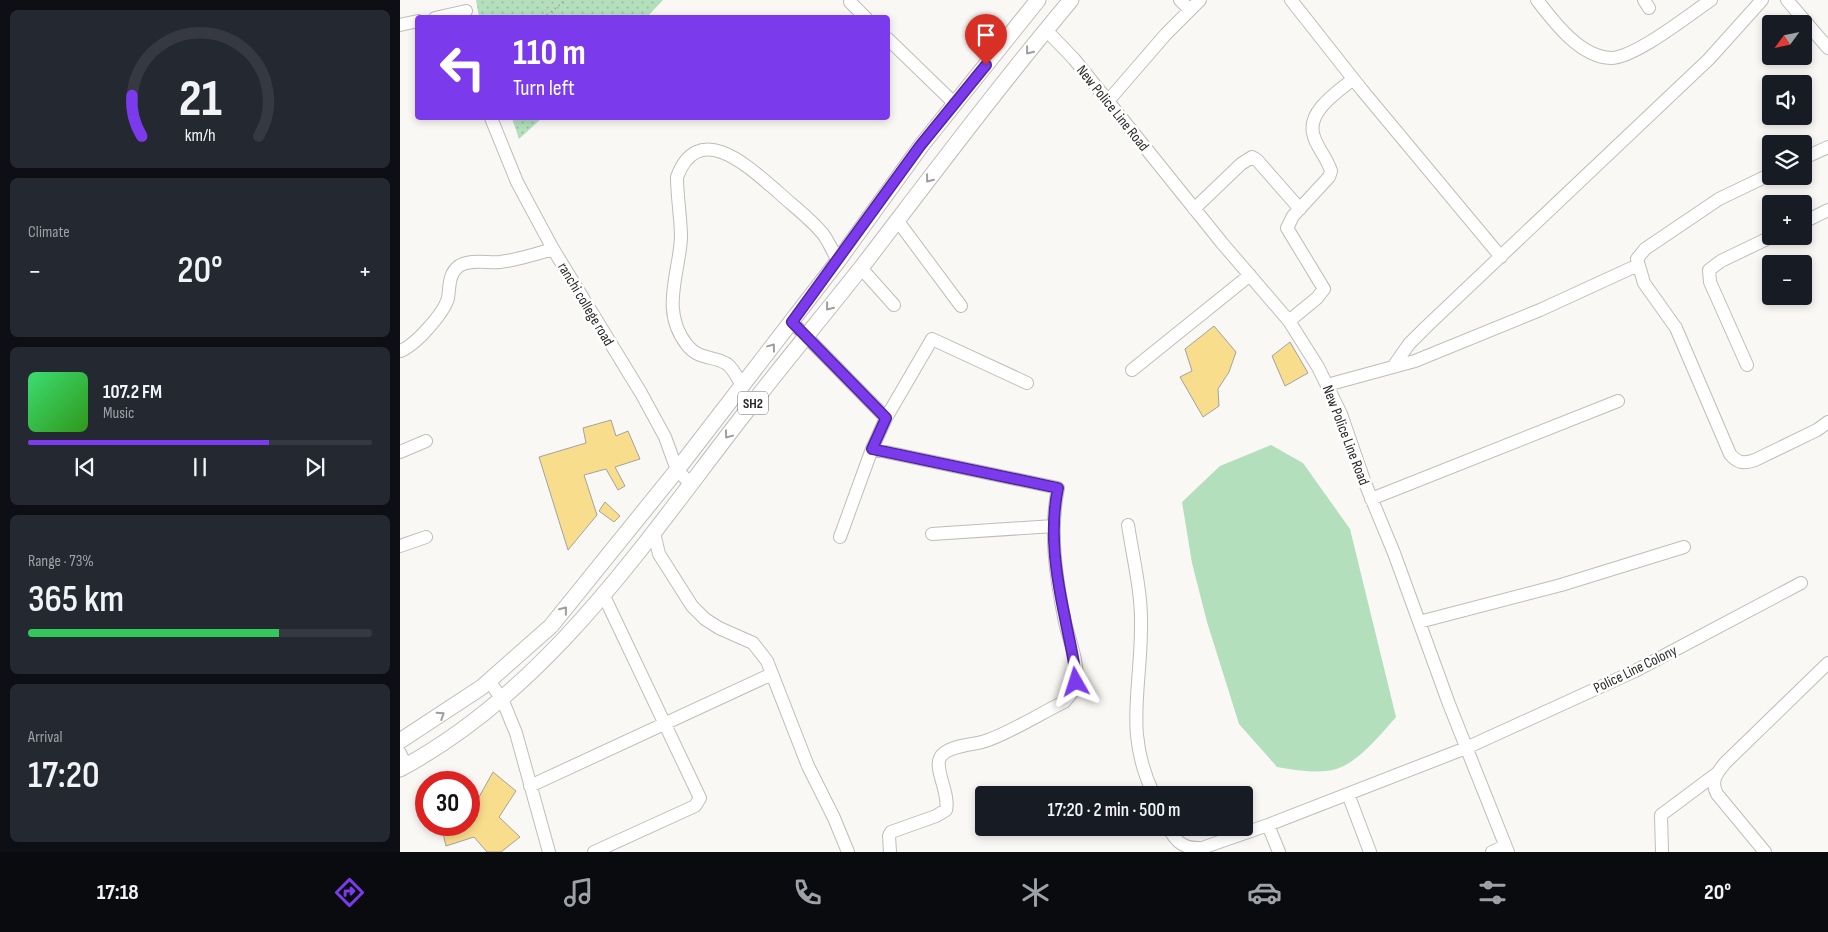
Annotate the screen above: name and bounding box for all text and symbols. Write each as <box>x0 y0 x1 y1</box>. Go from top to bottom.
pin <box>965 14 1007 65</box>
north arrow <box>1762 15 1812 65</box>
map controls <box>1762 15 1812 305</box>
icon: arrive <box>972 21 1000 49</box>
text: 110 m <box>513 32 586 75</box>
icon: left <box>430 35 495 100</box>
one-way arrow <box>1027 45 1035 54</box>
street label: New Police Line Road <box>1072 61 1153 155</box>
text: 21 <box>178 68 222 131</box>
text: Turn left <box>513 75 575 102</box>
button: sound <box>1762 75 1812 125</box>
text: km/h <box>185 125 215 146</box>
button: layers <box>1762 135 1812 185</box>
one-way arrow <box>926 173 934 182</box>
button: + <box>1762 195 1812 245</box>
text: Climate <box>28 223 70 242</box>
text: 20° <box>177 248 223 293</box>
text: − <box>28 255 42 288</box>
text: + <box>358 255 372 288</box>
button: − <box>1762 255 1812 305</box>
street label: ranchi college road <box>553 259 618 350</box>
one-way arrow <box>826 301 835 311</box>
one-way arrow <box>766 344 774 353</box>
text: 107.2 FM <box>103 381 162 404</box>
street label: New Police Line Road <box>1318 383 1373 488</box>
road number: SH2 <box>738 392 768 414</box>
text: Music <box>103 404 134 423</box>
one-way arrow <box>726 429 734 438</box>
icon: previous <box>71 453 99 481</box>
icon: pause <box>186 453 214 481</box>
icon: next <box>301 453 329 481</box>
text: Range · 73% <box>28 552 94 571</box>
text: 365 km <box>28 577 124 622</box>
one-way arrow <box>559 607 567 616</box>
street label: Police Line Colony <box>1590 641 1680 698</box>
position arrow <box>1049 655 1101 707</box>
one-way arrow <box>436 712 445 722</box>
text: Arrival <box>28 728 62 747</box>
text: 17:20 <box>28 753 100 798</box>
speed limit sign: 30 <box>415 771 480 836</box>
text: 17:20 · 2 min · 500 m <box>1048 799 1180 822</box>
icon: directions <box>332 875 367 910</box>
icon: music <box>561 875 596 910</box>
icon: phone <box>790 875 825 910</box>
icon: climate <box>1018 875 1053 910</box>
icon: car <box>1247 875 1282 910</box>
icon: filters <box>1475 875 1510 910</box>
text: 17:18 <box>97 879 139 906</box>
text: 20° <box>1704 879 1731 906</box>

